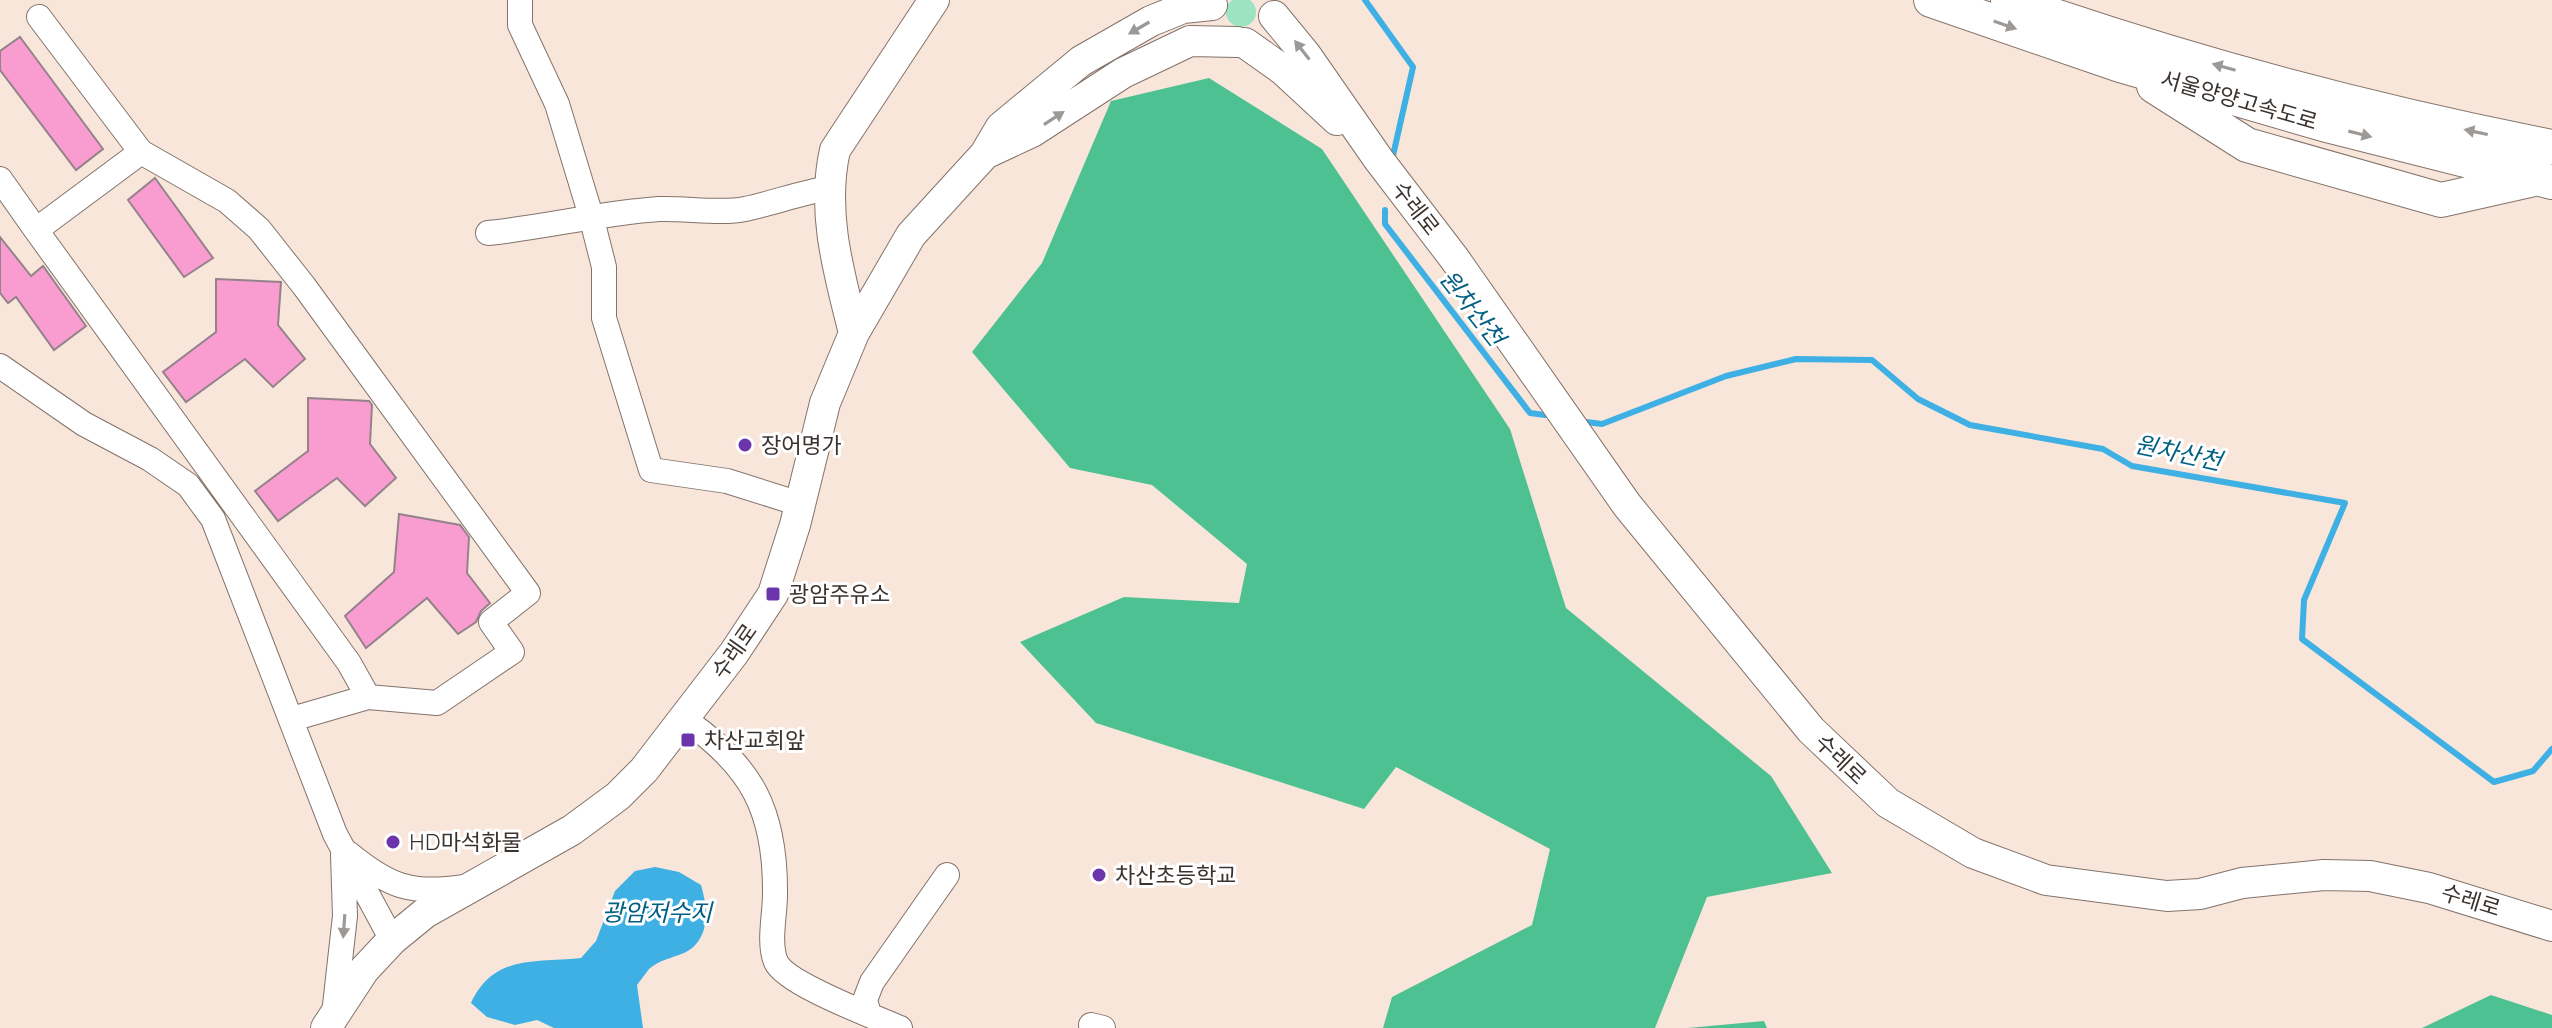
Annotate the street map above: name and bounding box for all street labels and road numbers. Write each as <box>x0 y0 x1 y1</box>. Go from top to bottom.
street label: 서울양양고속도로 <box>2157 64 2321 136</box>
street label: 수레로 <box>1386 175 1446 241</box>
street label: 수레로 <box>705 618 763 684</box>
street label: 수레로 <box>1809 728 1873 790</box>
street label: 수레로 <box>2438 878 2504 922</box>

